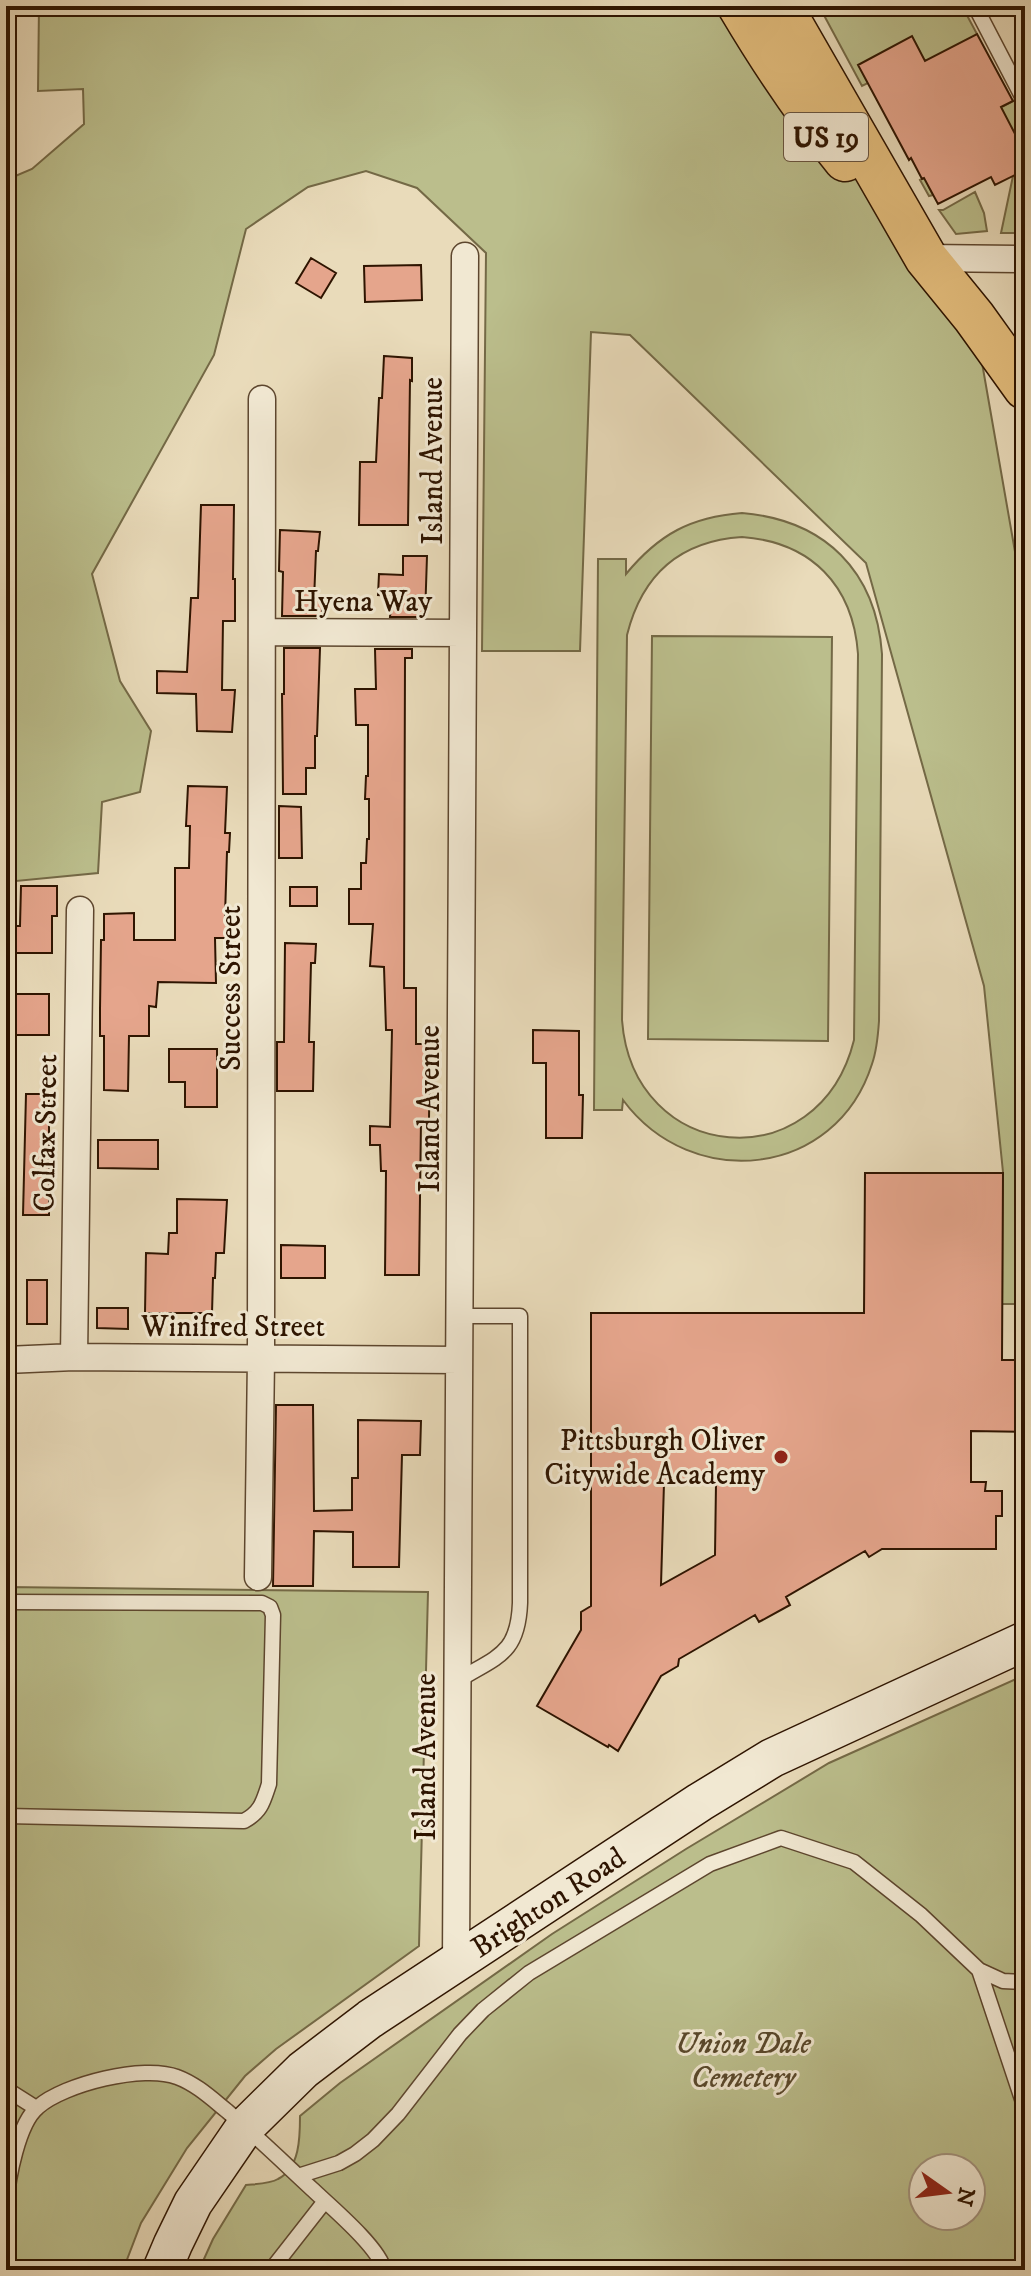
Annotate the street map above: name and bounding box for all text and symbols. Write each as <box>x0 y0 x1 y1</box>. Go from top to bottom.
road number: US 19 <box>784 113 868 161</box>
street label: Island Avenue <box>415 377 452 545</box>
street label: Hyena Way <box>294 584 433 621</box>
street label: Success Street <box>213 905 250 1071</box>
street label: Island Avenue <box>412 1025 449 1193</box>
street label: Colfax Street <box>27 1054 66 1212</box>
street label: Winifred Street <box>140 1309 325 1346</box>
place label: Pittsburgh Oliver Citywide Academy <box>544 1423 766 1494</box>
marker: Pittsburgh Oliver Citywide Academy <box>772 1448 790 1466</box>
street label: Island Avenue <box>408 1673 445 1841</box>
street label: Brighton Road <box>465 1840 633 1967</box>
park label: Union Dale Cemetery <box>675 2026 812 2097</box>
north arrow <box>907 2152 987 2232</box>
text: N <box>950 2184 980 2209</box>

